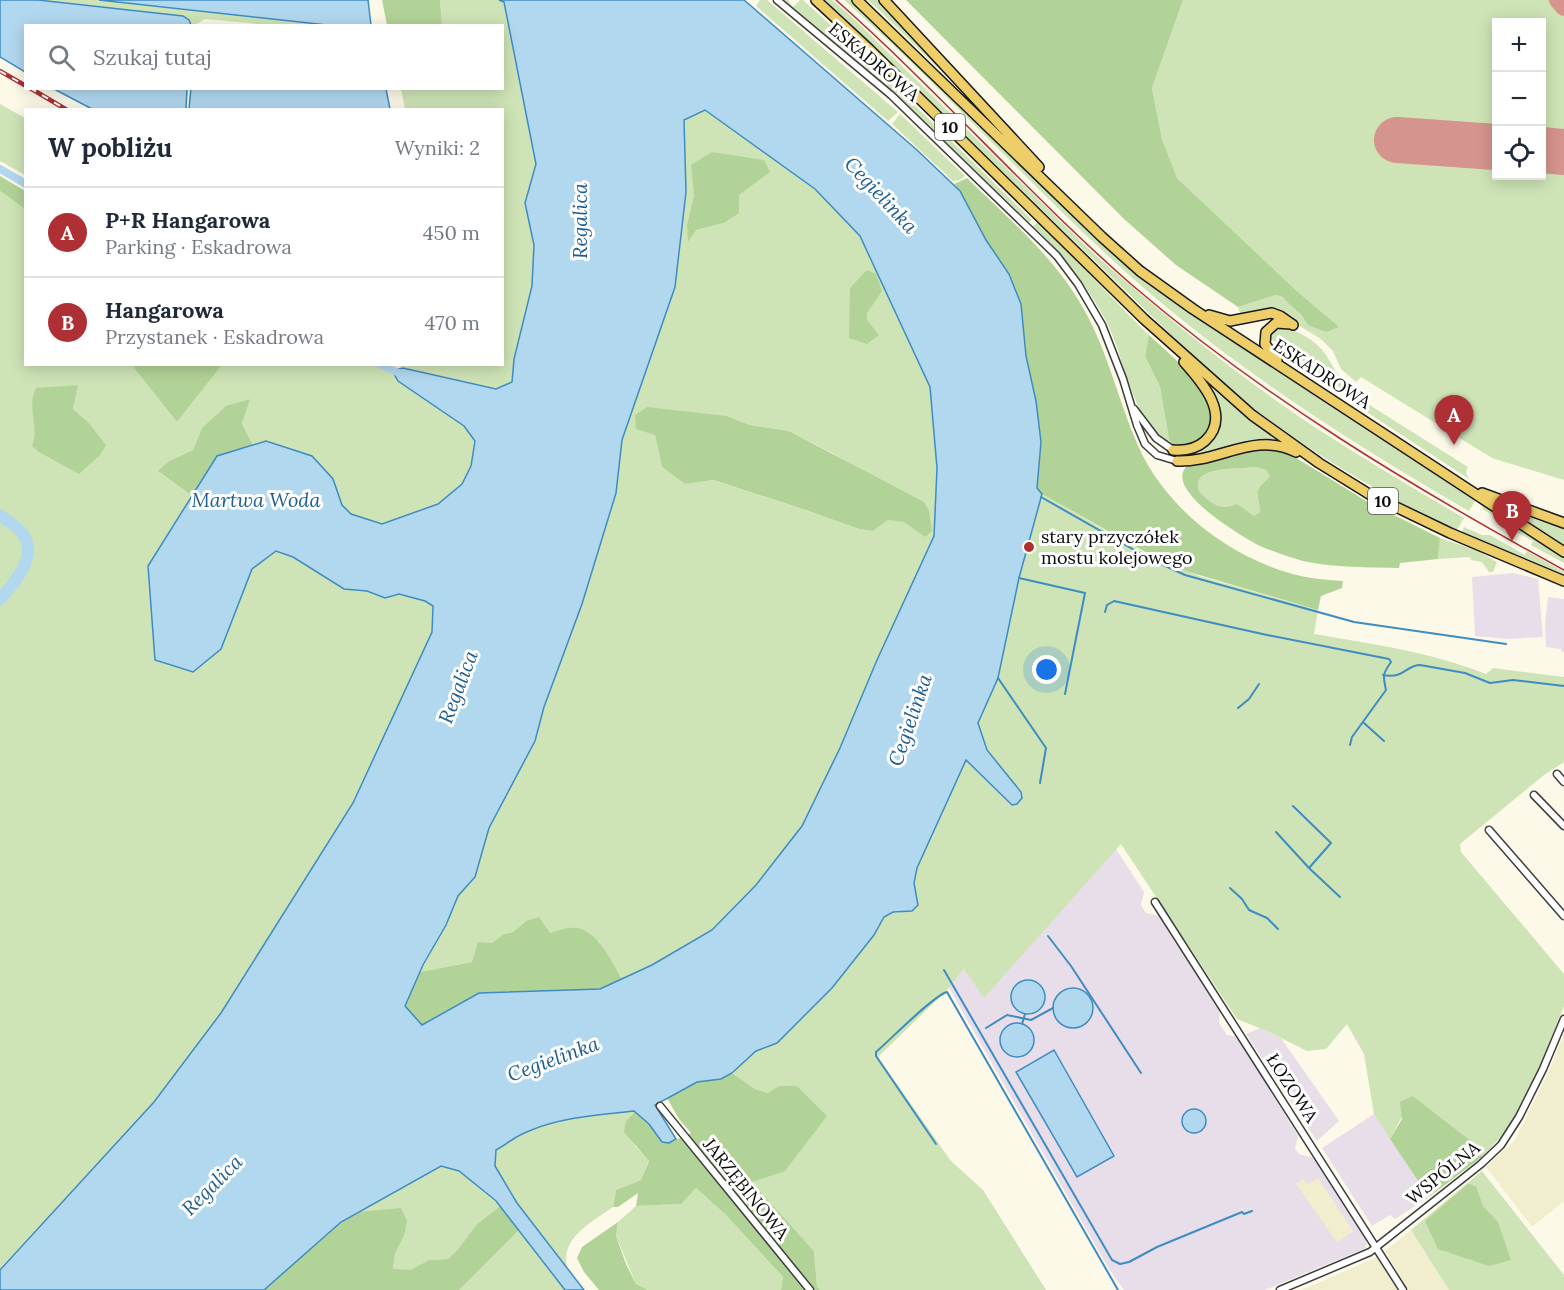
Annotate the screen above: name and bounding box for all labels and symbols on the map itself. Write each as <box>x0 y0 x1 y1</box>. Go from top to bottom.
street label: ESKADROWA <box>824 17 925 107</box>
road number: 10 <box>935 114 965 140</box>
water label: Cegielinka <box>840 151 923 238</box>
water label: Regalica <box>567 183 592 259</box>
street label: ESKADROWA <box>1269 333 1376 414</box>
pin: A <box>1434 396 1474 445</box>
water label: Martwa Woda <box>192 487 320 512</box>
road number: 10 <box>1368 488 1398 514</box>
pin: B <box>1492 492 1532 541</box>
place label: stary przyczółek mostu kolejowego <box>1041 525 1193 569</box>
marker: stary przyczółek mostu kolejowego <box>1022 540 1036 554</box>
water label: Regalica <box>432 647 483 727</box>
your location <box>1032 655 1061 684</box>
water label: Cegielinka <box>882 671 937 769</box>
water label: Cegielinka <box>504 1030 602 1087</box>
street label: ŁOZOWA <box>1262 1049 1324 1127</box>
street label: JARZĘBINOWA <box>698 1132 795 1245</box>
street label: WSPÓLNA <box>1401 1135 1485 1209</box>
water label: Regalica <box>176 1149 247 1220</box>

